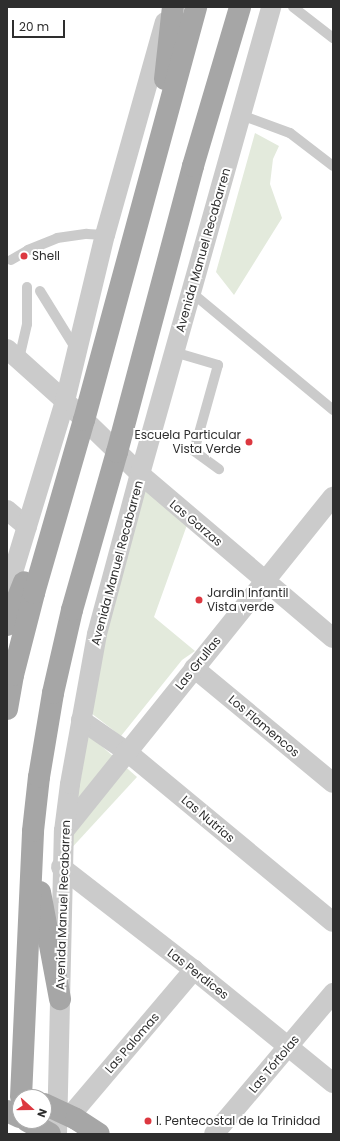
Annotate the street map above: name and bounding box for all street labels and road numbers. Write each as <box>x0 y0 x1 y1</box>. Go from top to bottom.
street label: Avenida Manuel Recabarren <box>173 166 233 334</box>
street label: Avenida Manuel Recabarren <box>88 479 146 647</box>
street label: Las Garzas <box>167 497 225 549</box>
street label: Las Grullas <box>172 633 224 693</box>
street label: Los Flamencos <box>226 692 302 760</box>
street label: Las Nutrias <box>178 793 238 845</box>
street label: Avenida Manuel Recabarren <box>53 820 73 990</box>
street label: Las Perdices <box>165 946 231 1002</box>
street label: Las Palomas <box>102 1010 162 1076</box>
street label: Las Tórtolas <box>246 1032 302 1096</box>

